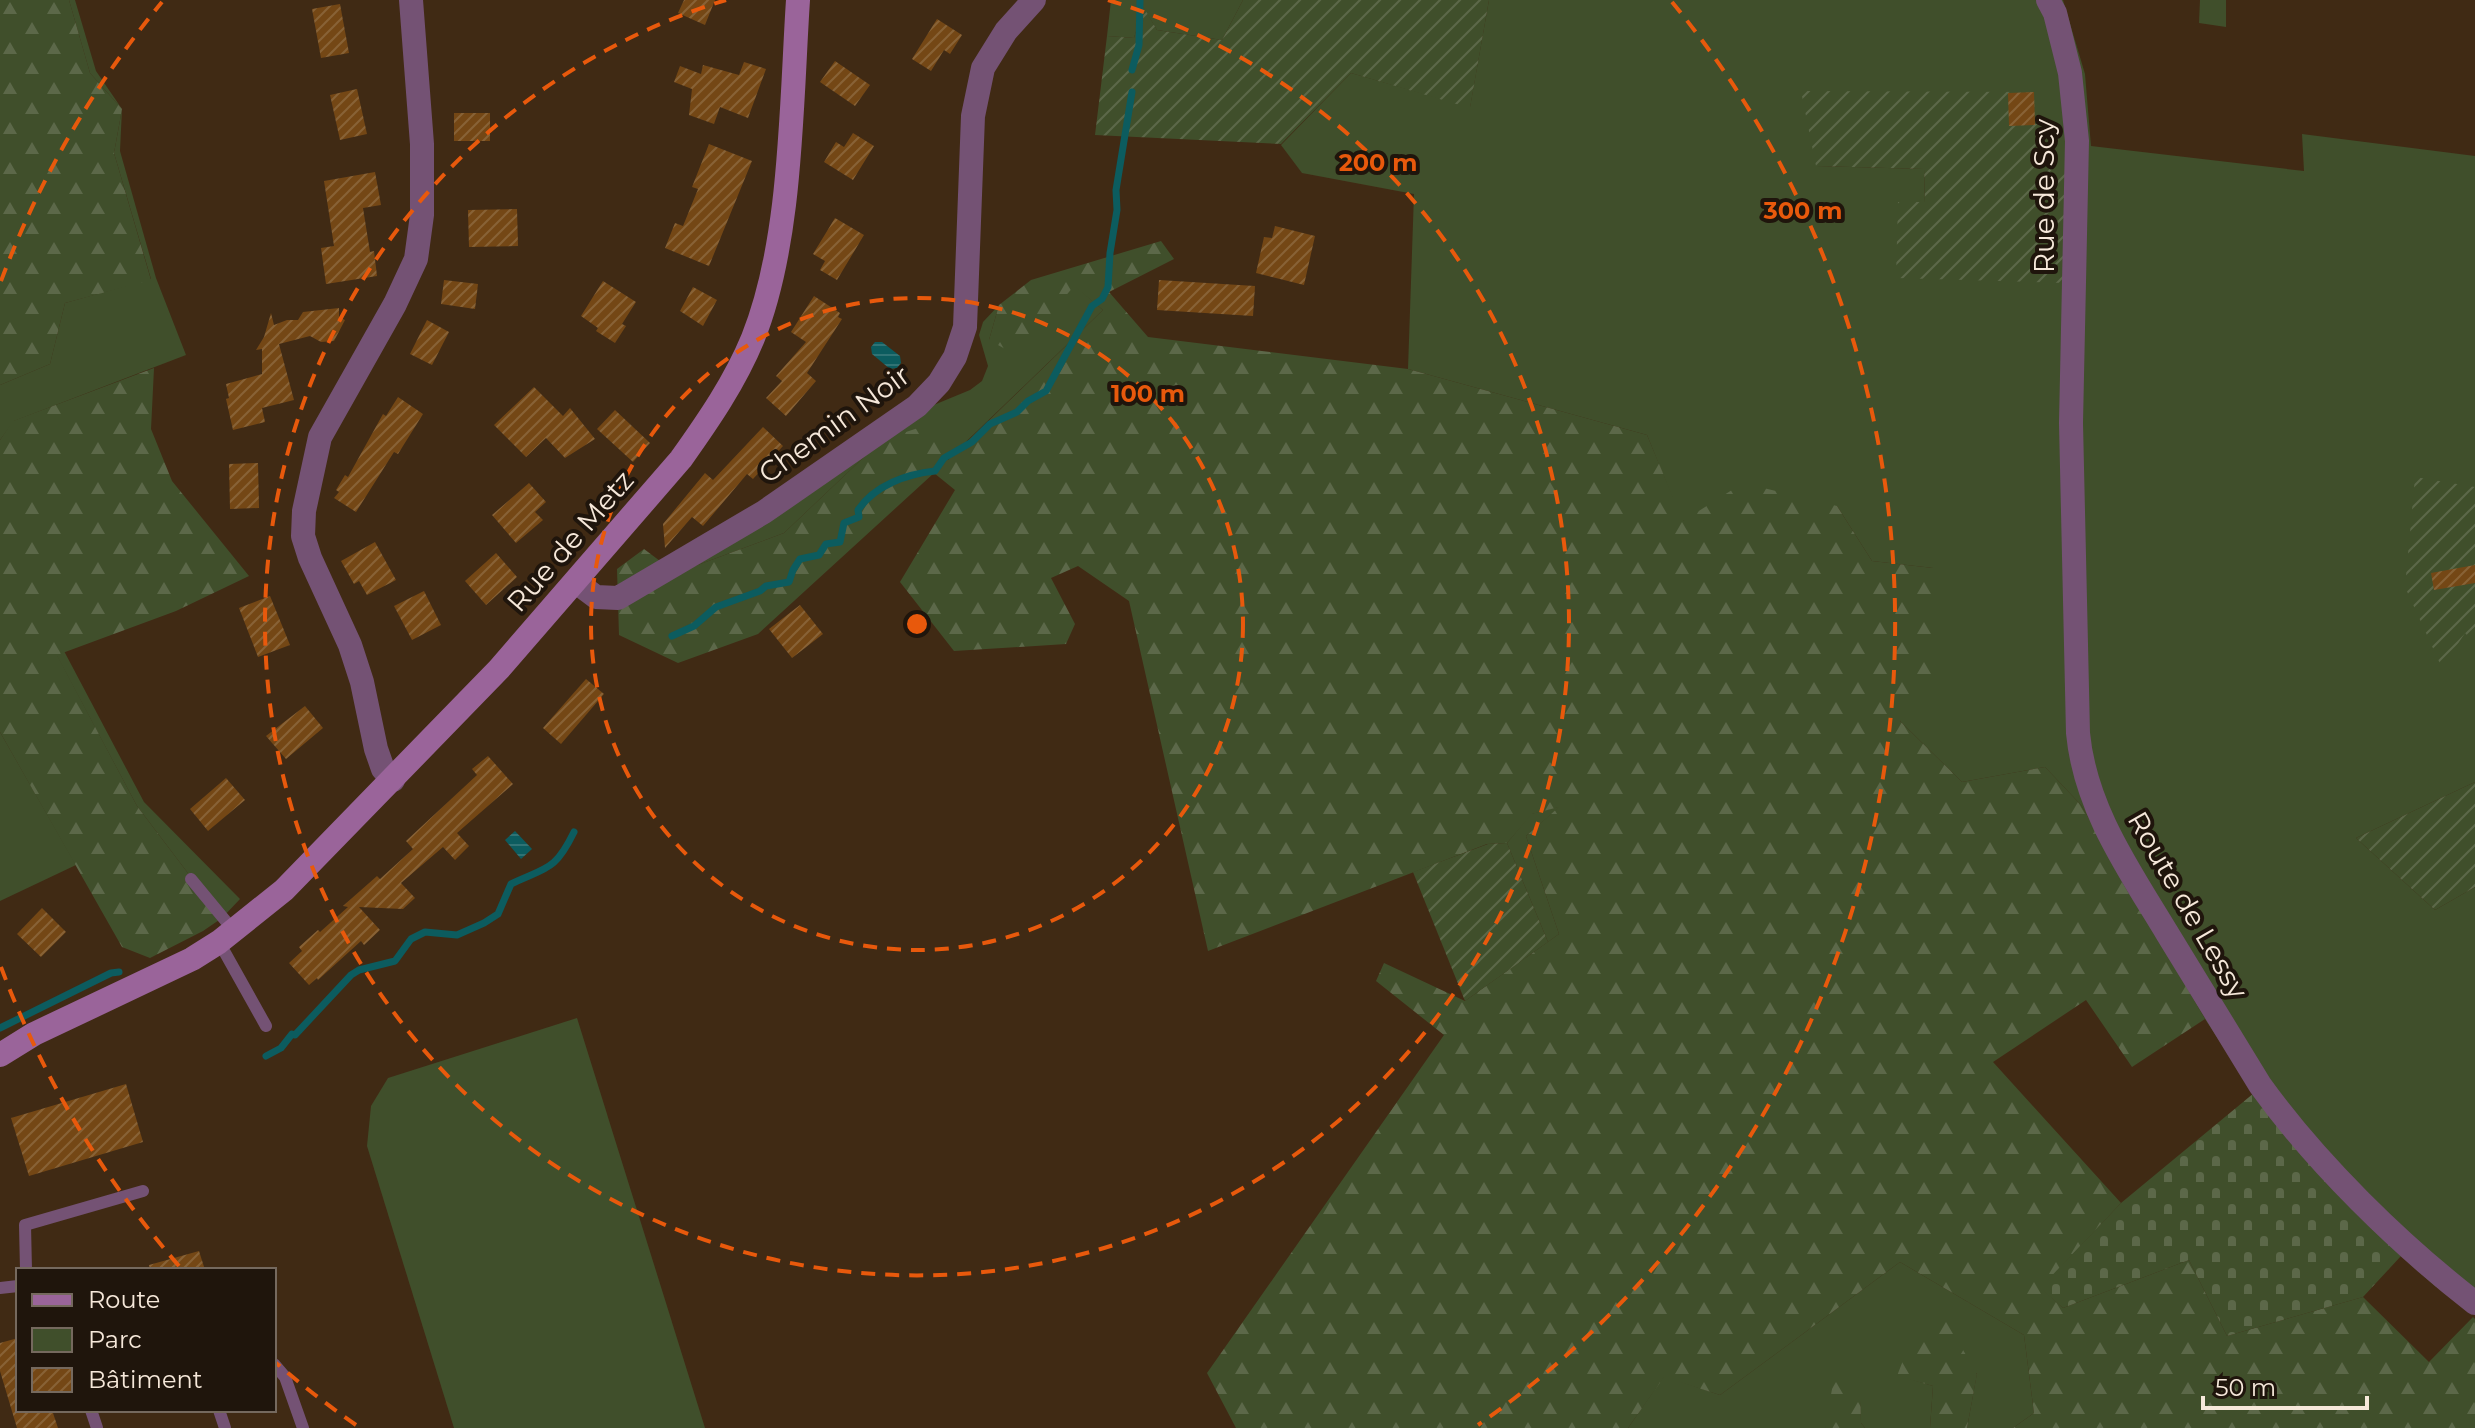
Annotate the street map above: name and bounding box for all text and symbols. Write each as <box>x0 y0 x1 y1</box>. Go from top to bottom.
street label: Rue de Scy <box>2027 118 2061 273</box>
text: 200 m <box>1339 148 1417 177</box>
text: 300 m <box>1763 196 1842 225</box>
street label: Chemin Noir <box>752 358 916 490</box>
text: 100 m <box>1111 379 1185 408</box>
street label: Rue de Metz <box>499 463 641 619</box>
centre of rings <box>903 610 931 638</box>
street label: Route de Lessy <box>2121 805 2256 1005</box>
legend <box>16 1268 276 1412</box>
text: Route <box>88 1285 160 1314</box>
text: Parc <box>88 1325 142 1354</box>
scale bar <box>2203 1360 2367 1410</box>
text: Bâtiment <box>88 1365 203 1394</box>
text: 50 m <box>2215 1373 2276 1402</box>

